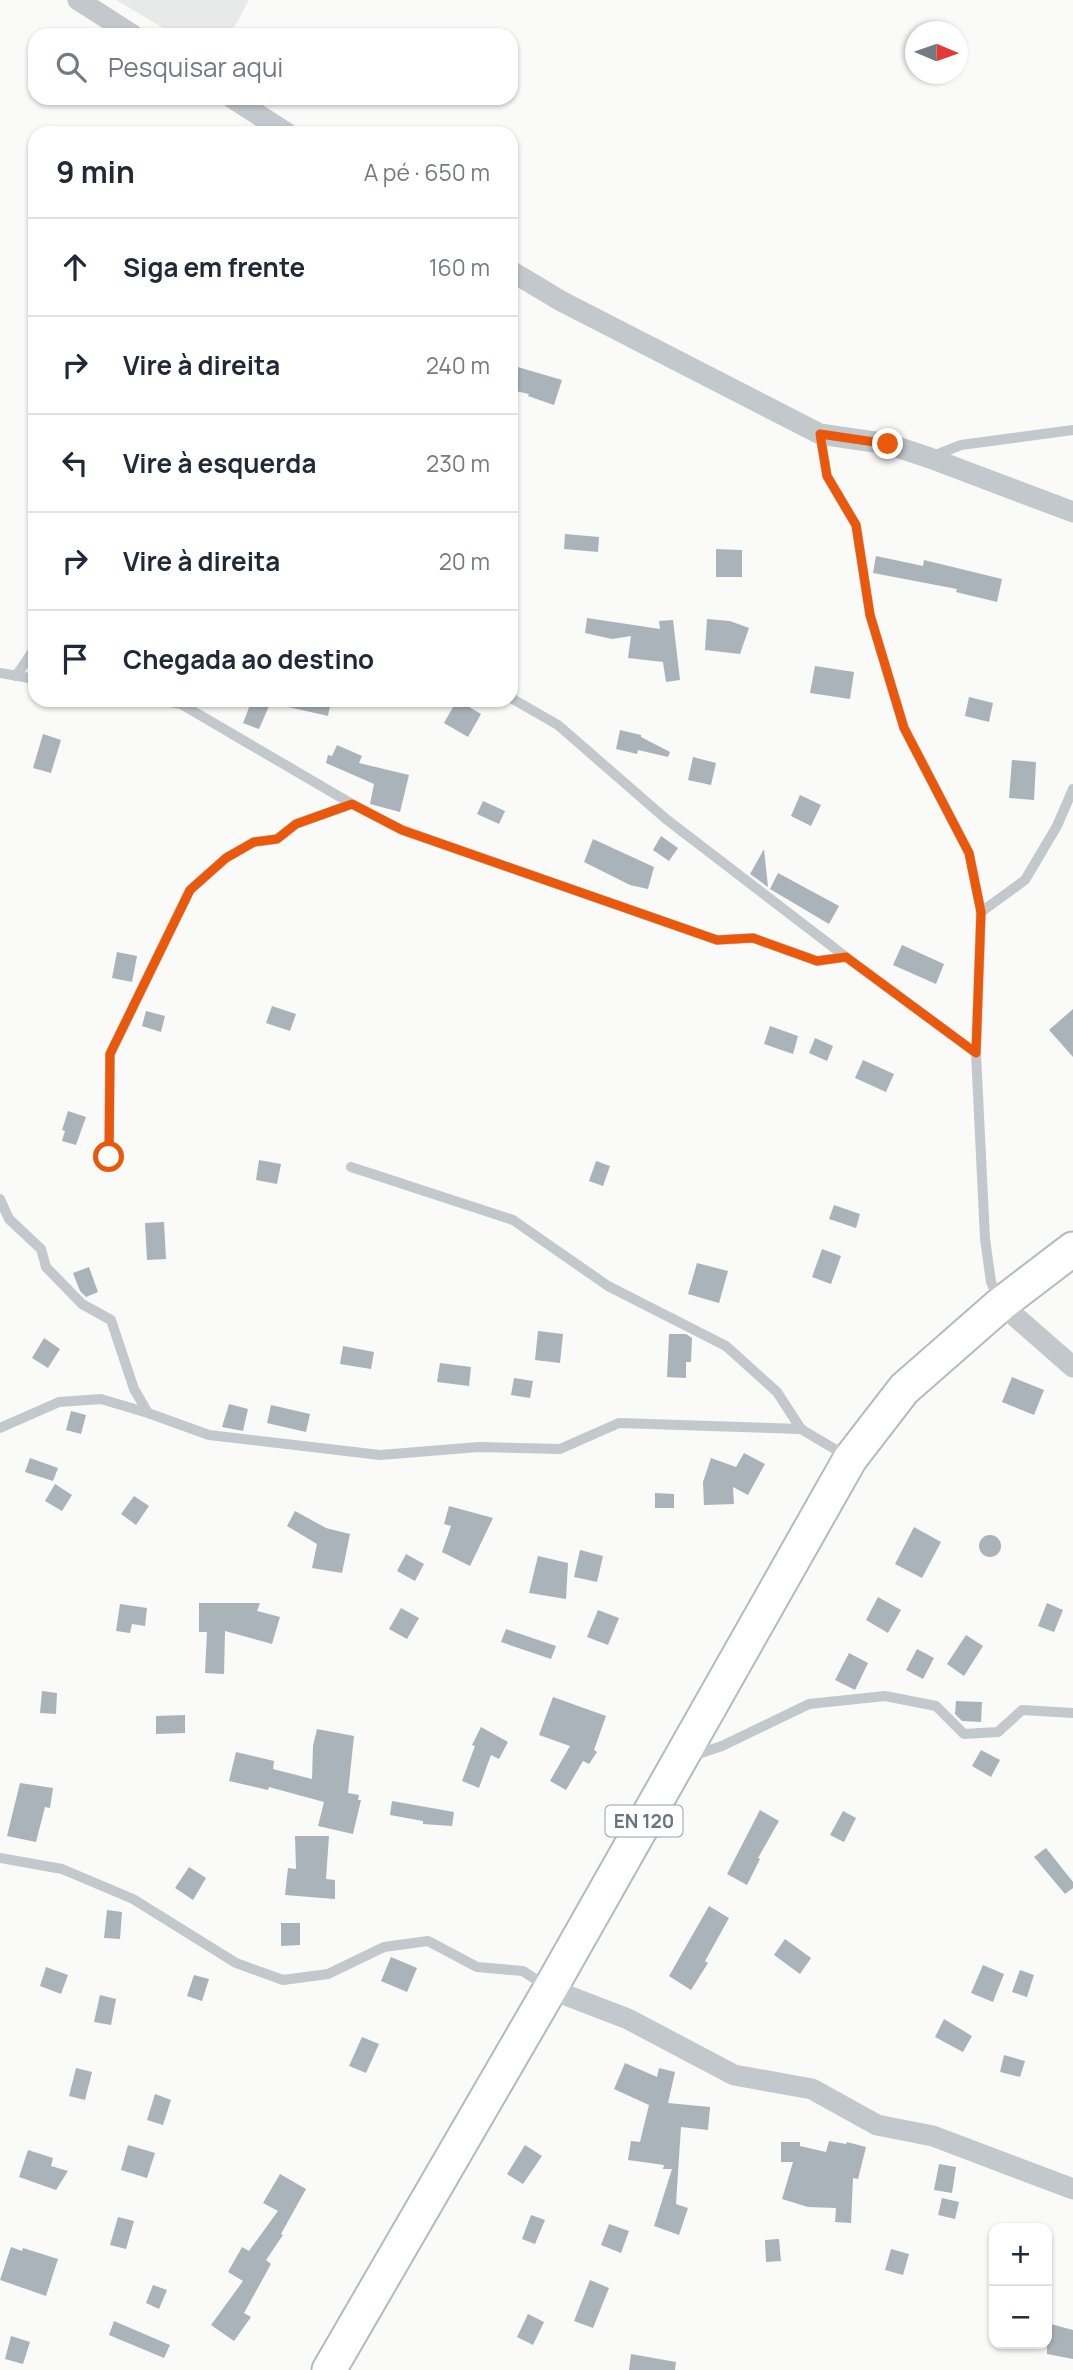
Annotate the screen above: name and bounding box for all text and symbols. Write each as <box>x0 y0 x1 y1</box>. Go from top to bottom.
north arrow <box>905 21 968 84</box>
search box <box>28 28 518 105</box>
icon: search <box>52 48 90 86</box>
text: Pesquisar aqui <box>108 49 283 85</box>
text: 9 min <box>56 151 135 192</box>
text: A pé · 650 m <box>364 156 490 188</box>
icon: ahead <box>56 248 94 286</box>
text: Siga em frente <box>123 249 305 285</box>
text: 160 m <box>429 251 490 283</box>
icon: right <box>56 346 94 384</box>
text: Vire à direita <box>123 347 280 383</box>
text: 240 m <box>426 349 490 381</box>
route end <box>872 428 903 459</box>
icon: left <box>56 444 94 482</box>
text: Vire à esquerda <box>123 445 316 481</box>
text: 230 m <box>426 447 490 479</box>
icon: right <box>56 542 94 580</box>
text: Vire à direita <box>123 543 280 579</box>
text: 20 m <box>439 545 490 577</box>
icon: arrive <box>56 640 94 678</box>
text: Chegada ao destino <box>123 641 374 677</box>
route start <box>93 1141 124 1172</box>
road number: EN 120 <box>606 1806 682 1837</box>
map controls <box>989 2223 1052 2349</box>
button: + <box>989 2223 1052 2286</box>
button: − <box>989 2286 1052 2349</box>

